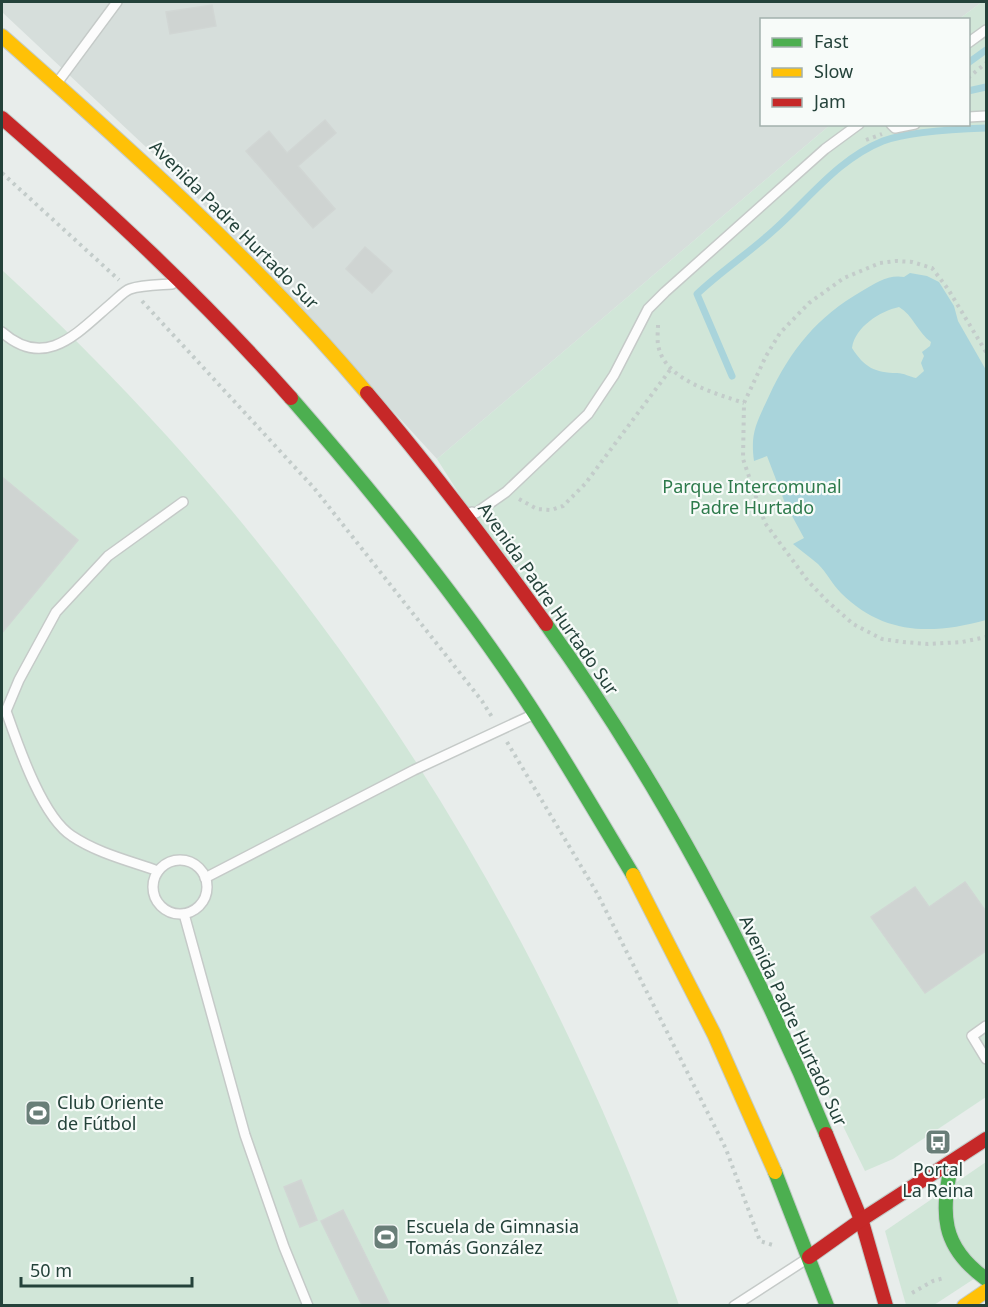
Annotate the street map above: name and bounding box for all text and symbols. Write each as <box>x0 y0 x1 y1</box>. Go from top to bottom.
legend <box>760 18 970 126</box>
text: Fast <box>814 29 849 53</box>
text: Slow <box>814 59 853 83</box>
text: Jam <box>812 89 846 113</box>
street label: Avenida Padre Hurtado Sur <box>145 135 325 314</box>
park label: Parque Intercomunal Padre Hurtado <box>662 474 842 519</box>
street label: Avenida Padre Hurtado Sur <box>473 497 625 700</box>
street label: Avenida Padre Hurtado Sur <box>734 911 854 1130</box>
place label: Club Oriente de Fútbol <box>57 1090 164 1135</box>
sports icon: Club Oriente de Fútbol <box>23 1098 53 1128</box>
bus stop icon: Portal La Reina <box>923 1127 953 1157</box>
place label: Portal La Reina <box>902 1157 974 1202</box>
place label: Escuela de Gimnasia Tomás González <box>406 1214 579 1259</box>
sports icon: Escuela de Gimnasia Tomás González <box>371 1222 401 1252</box>
scale bar <box>21 1250 192 1288</box>
text: 50 m <box>30 1258 72 1282</box>

